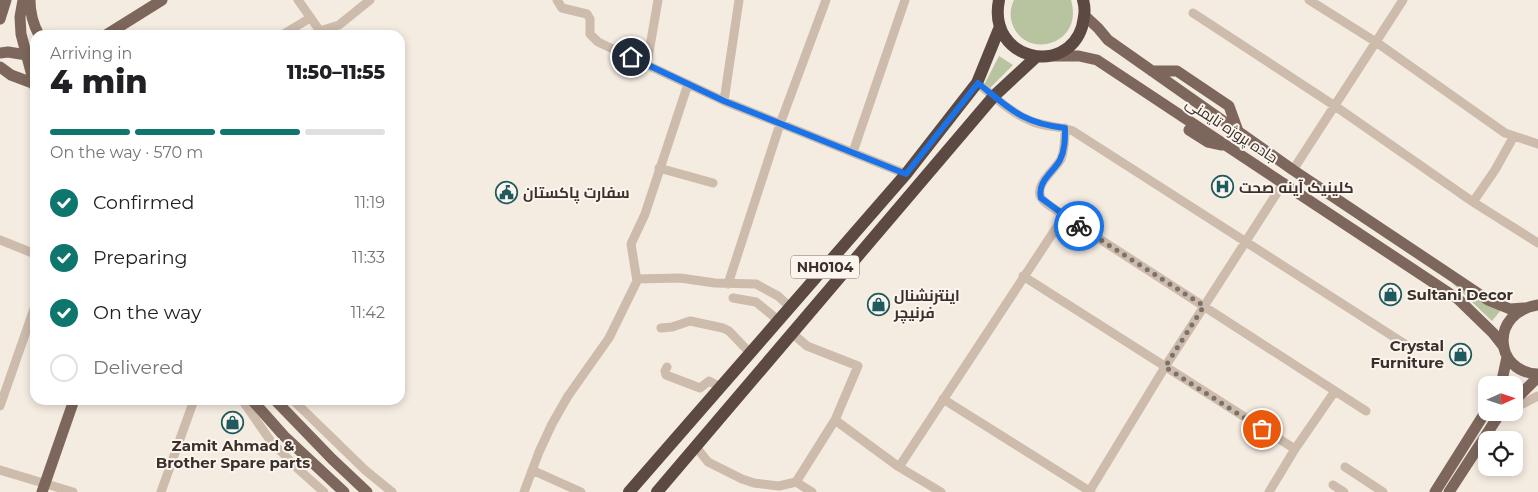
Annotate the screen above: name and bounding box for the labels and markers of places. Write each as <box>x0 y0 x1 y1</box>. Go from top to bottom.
pin <box>610 36 652 78</box>
hospital icon: کلینیک آینه صحت <box>1211 175 1235 199</box>
place label: کلینیک آینه صحت <box>1239 178 1354 197</box>
public building icon: سفارت پاکستان <box>495 180 519 204</box>
place label: سفارت پاکستان <box>523 183 630 204</box>
shop icon: Sultani Decor <box>1379 282 1403 306</box>
place label: Sultani Decor <box>1407 285 1513 304</box>
place label: اینترنشنال فرنیچر <box>893 286 960 324</box>
shop icon: اینترنشنال فرنیچر <box>866 292 890 316</box>
place label: Crystal Furniture <box>1370 336 1444 372</box>
shop icon: Crystal Furniture <box>1448 342 1472 366</box>
pin <box>1241 408 1283 450</box>
shop icon: Zamit Ahmad & Brother Spare parts <box>221 410 245 434</box>
place label: Zamit Ahmad & Brother Spare parts <box>156 436 310 472</box>

